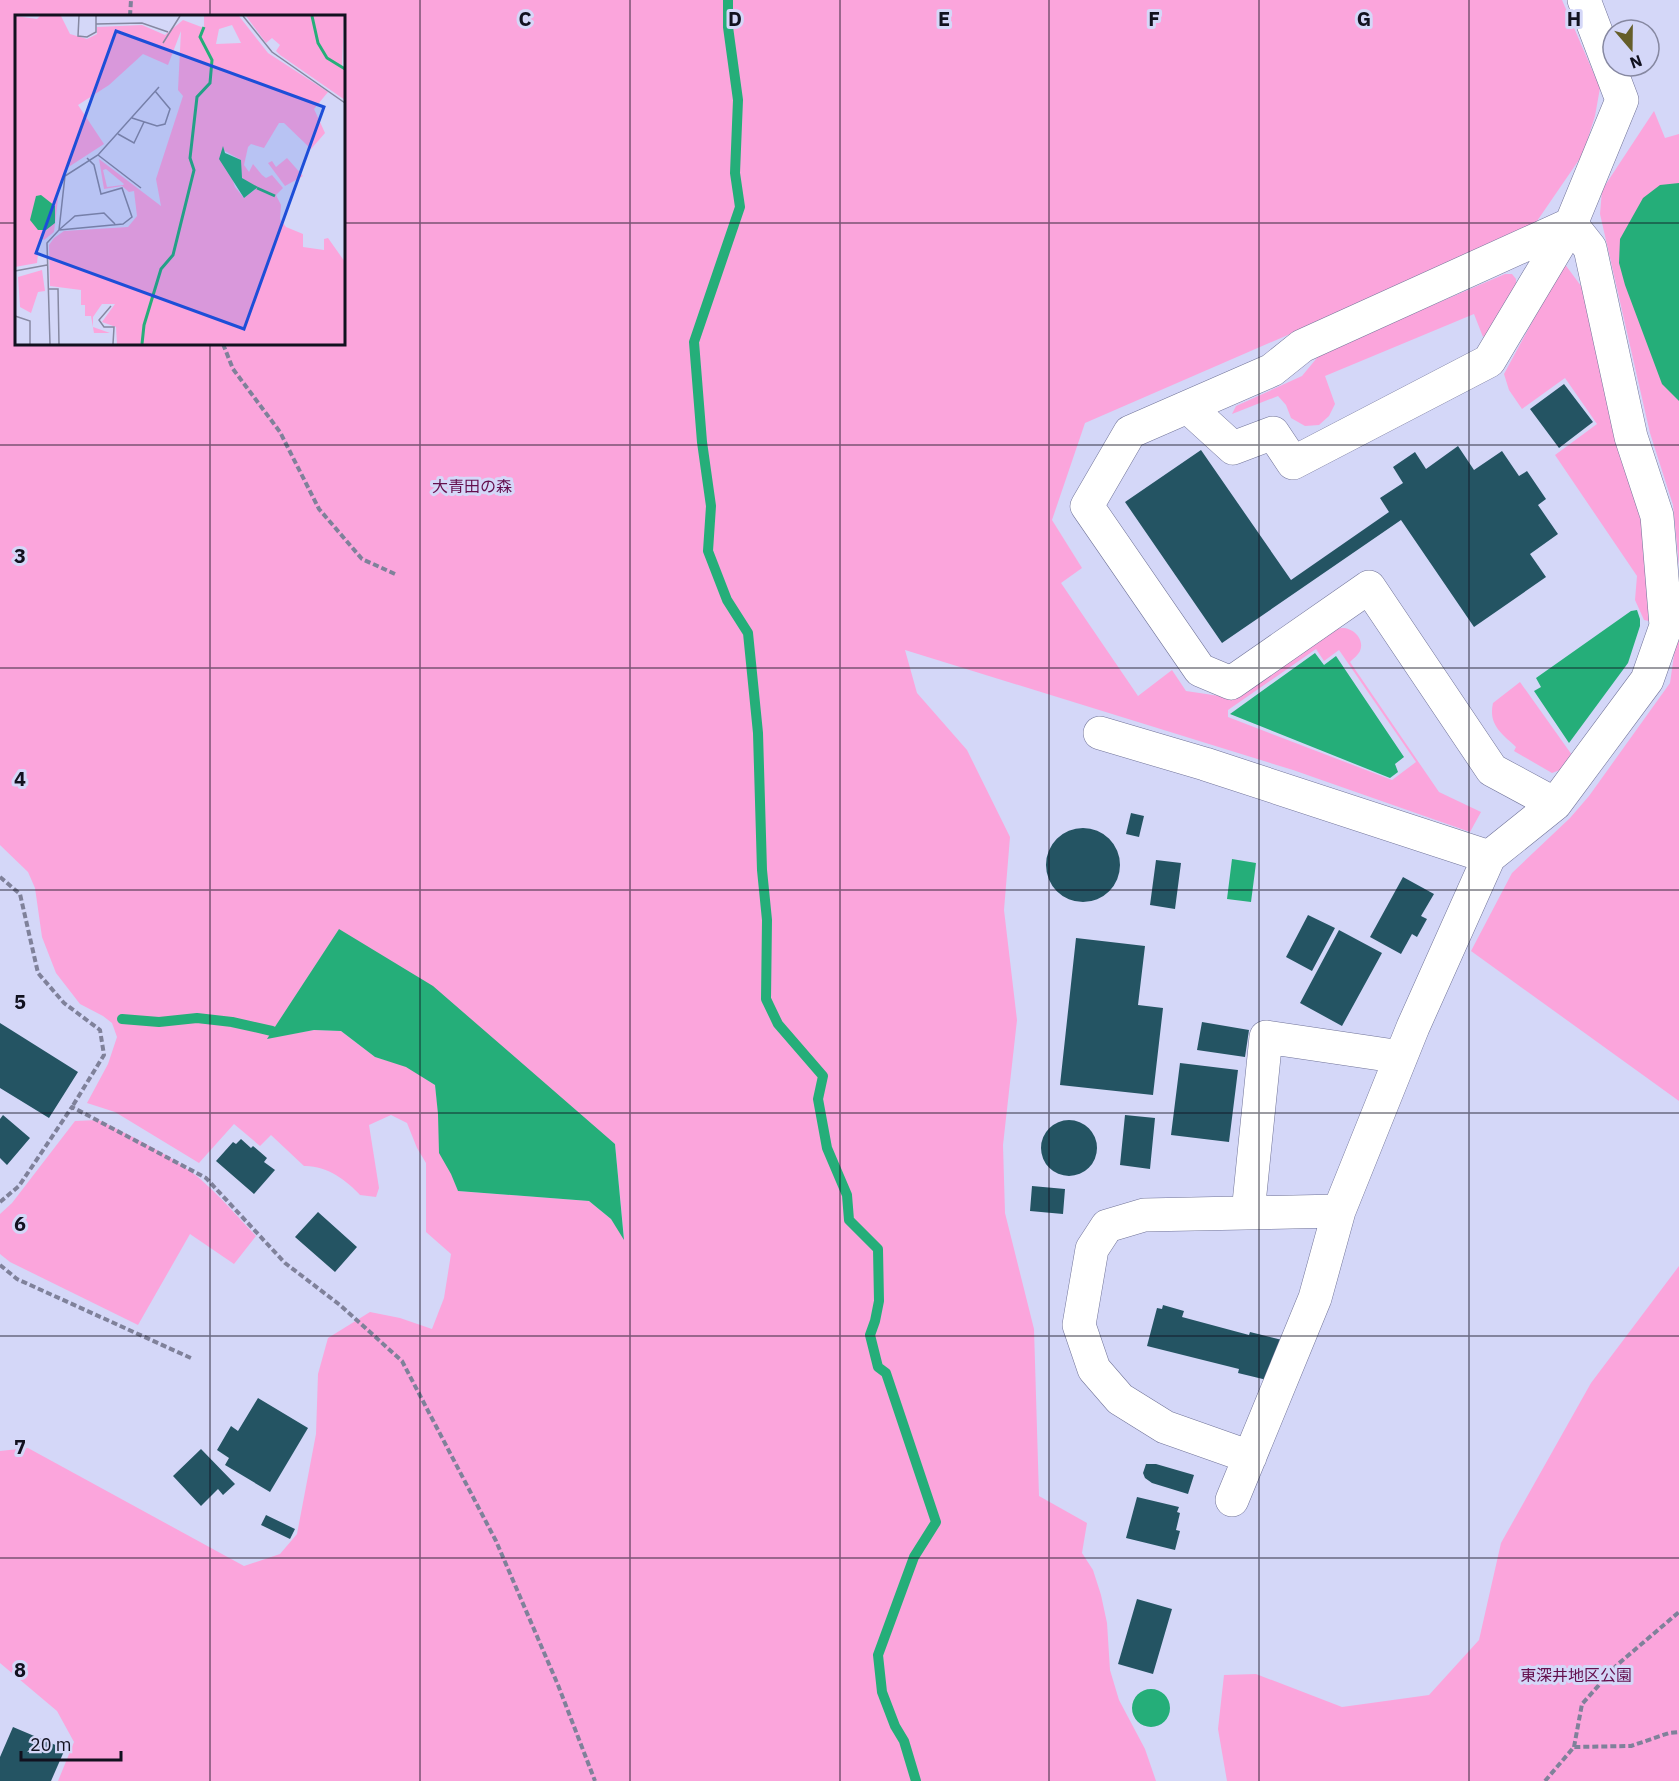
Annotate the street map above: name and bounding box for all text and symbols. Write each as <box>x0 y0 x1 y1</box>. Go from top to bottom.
text: C <box>518 5 532 32</box>
text: D <box>728 5 742 32</box>
text: E <box>938 5 950 32</box>
text: F <box>1148 5 1160 32</box>
text: G <box>1357 5 1371 32</box>
text: H <box>1567 5 1581 32</box>
inset map <box>15 15 345 345</box>
north arrow <box>1601 18 1661 78</box>
text: N <box>1627 51 1645 73</box>
park label: 大青田の森 <box>432 476 512 496</box>
text: 3 <box>14 542 26 569</box>
text: 4 <box>14 765 26 792</box>
text: 5 <box>14 988 26 1015</box>
text: 6 <box>14 1210 26 1237</box>
text: 7 <box>14 1433 26 1460</box>
text: 8 <box>14 1656 26 1683</box>
park label: 東深井地区公園 <box>1520 1665 1632 1685</box>
scale bar <box>21 1724 122 1762</box>
text: 20 m <box>30 1733 72 1756</box>

